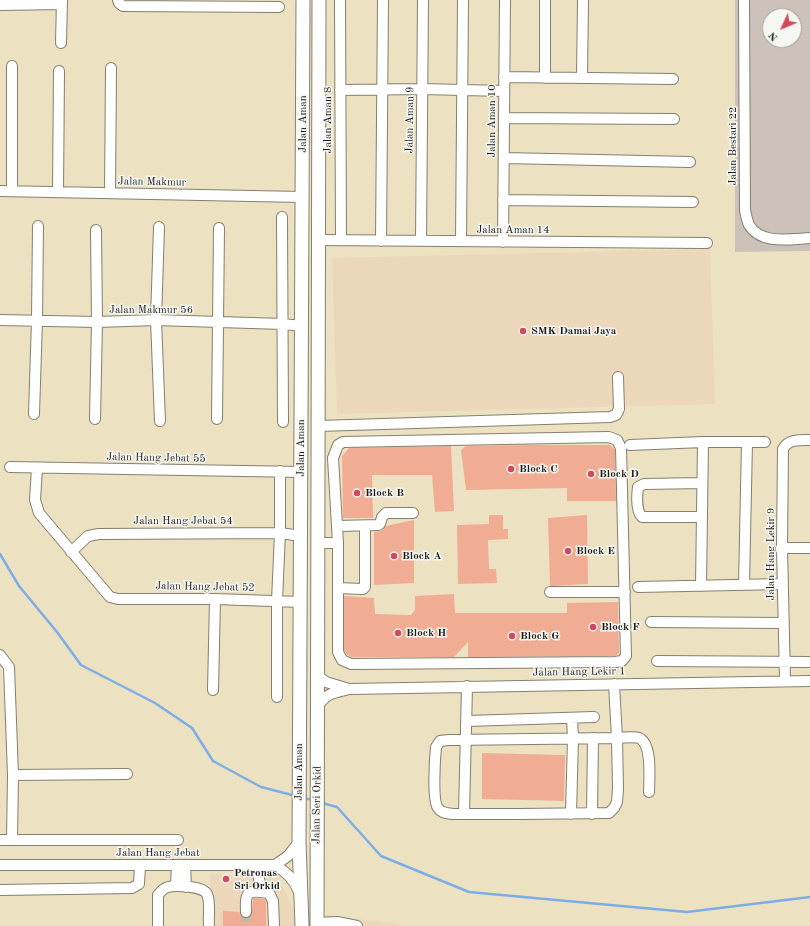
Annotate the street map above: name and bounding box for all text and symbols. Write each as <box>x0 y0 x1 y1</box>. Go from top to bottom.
north arrow <box>762 8 802 48</box>
text: N <box>767 29 781 43</box>
street label: Jalan Aman 10 <box>485 84 499 158</box>
street label: Jalan Aman 8 <box>321 87 335 153</box>
street label: Jalan Aman 9 <box>403 87 417 153</box>
street label: Jalan Aman <box>296 95 310 153</box>
street label: Jalan Bestari 22 <box>726 107 740 185</box>
street label: Jalan Makmur <box>118 175 186 189</box>
street label: Jalan Aman 14 <box>476 223 550 237</box>
street label: Jalan Makmur 56 <box>109 303 193 317</box>
place label: SMK Damai Jaya <box>531 324 616 338</box>
marker: SMK Damai Jaya <box>518 326 528 336</box>
street label: Jalan Aman <box>294 419 308 477</box>
street label: Jalan Hang Jebat 55 <box>106 451 206 465</box>
place label: Block C <box>519 462 557 476</box>
marker: Block C <box>506 464 516 474</box>
place label: Block D <box>599 467 639 481</box>
marker: Block D <box>586 469 596 479</box>
place label: Block B <box>365 486 404 500</box>
marker: Block B <box>352 488 362 498</box>
street label: Jalan Hang Lekir 9 <box>764 508 778 600</box>
street label: Jalan Hang Jebat 54 <box>133 514 233 528</box>
place label: Block E <box>576 544 615 558</box>
marker: Block E <box>563 546 573 556</box>
place label: Block A <box>402 549 441 563</box>
marker: Block A <box>389 551 399 561</box>
street label: Jalan Hang Jebat 52 <box>155 580 255 594</box>
place label: Block F <box>601 620 639 634</box>
marker: Block F <box>588 622 598 632</box>
place label: Block H <box>406 626 446 640</box>
marker: Block H <box>393 628 403 638</box>
place label: Block G <box>520 629 559 643</box>
marker: Block G <box>507 631 517 641</box>
street label: Jalan Hang Lekir 1 <box>532 665 626 679</box>
street label: Jalan Aman <box>292 743 306 801</box>
street label: Jalan Seri Orkid <box>310 766 324 844</box>
street label: Jalan Hang Jebat <box>116 846 200 860</box>
place label: Petronas Sri Orkid <box>234 866 280 892</box>
marker: Petronas Sri Orkid <box>221 874 231 884</box>

